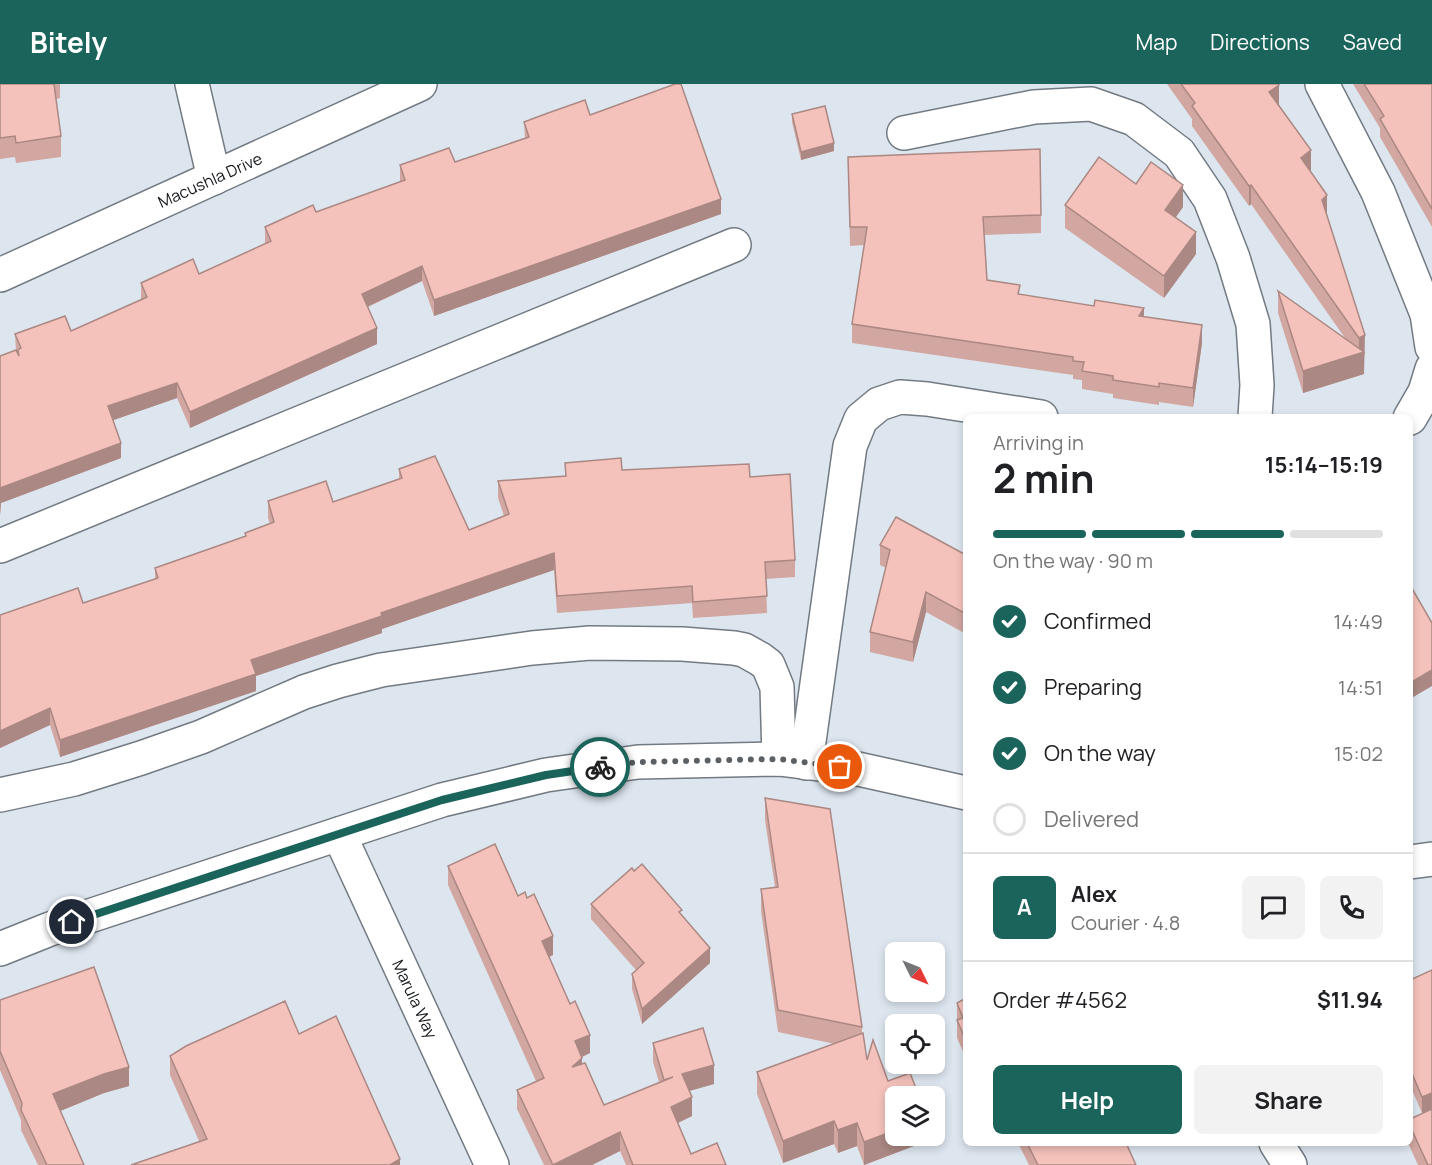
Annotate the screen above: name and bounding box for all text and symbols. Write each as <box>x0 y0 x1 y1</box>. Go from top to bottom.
text: Bitely <box>30 23 107 61</box>
text: Map <box>1136 28 1177 56</box>
text: Directions <box>1210 28 1310 56</box>
text: Saved <box>1343 28 1402 56</box>
street label: Macushla Drive <box>154 147 266 213</box>
text: Arriving in <box>993 429 1084 456</box>
text: 15:14–15:19 <box>1265 450 1383 480</box>
text: 2 min <box>993 451 1094 505</box>
text: On the way · 90 m <box>993 547 1153 574</box>
icon: check <box>993 605 1026 638</box>
text: Confirmed <box>1044 606 1152 636</box>
text: 14:49 <box>1333 608 1383 635</box>
icon: check <box>993 671 1026 704</box>
text: Preparing <box>1044 672 1142 702</box>
text: 14:51 <box>1338 674 1383 701</box>
courier <box>570 737 630 797</box>
icon: check <box>993 737 1026 770</box>
text: On the way <box>1044 738 1156 768</box>
text: 15:02 <box>1334 740 1383 767</box>
pin <box>814 741 865 792</box>
icon: bag <box>823 750 856 783</box>
icon: bike <box>584 751 617 784</box>
text: Delivered <box>1044 804 1139 834</box>
button: chat <box>1242 876 1305 939</box>
button: phone <box>1320 876 1383 939</box>
text: Alex <box>1071 879 1117 909</box>
text: A <box>1017 892 1032 922</box>
pin <box>46 896 97 947</box>
icon: home <box>55 905 88 938</box>
text: Courier · 4.8 <box>1071 909 1180 936</box>
north arrow <box>885 942 945 1002</box>
map controls <box>885 942 945 1146</box>
street label: Marula Way <box>387 956 443 1042</box>
text: Order #4562 <box>993 985 1127 1015</box>
text: $11.94 <box>1317 985 1383 1015</box>
button: locate <box>885 1014 945 1074</box>
button: Help <box>993 1065 1182 1134</box>
button: Share <box>1194 1065 1383 1134</box>
button: layers <box>885 1086 945 1146</box>

